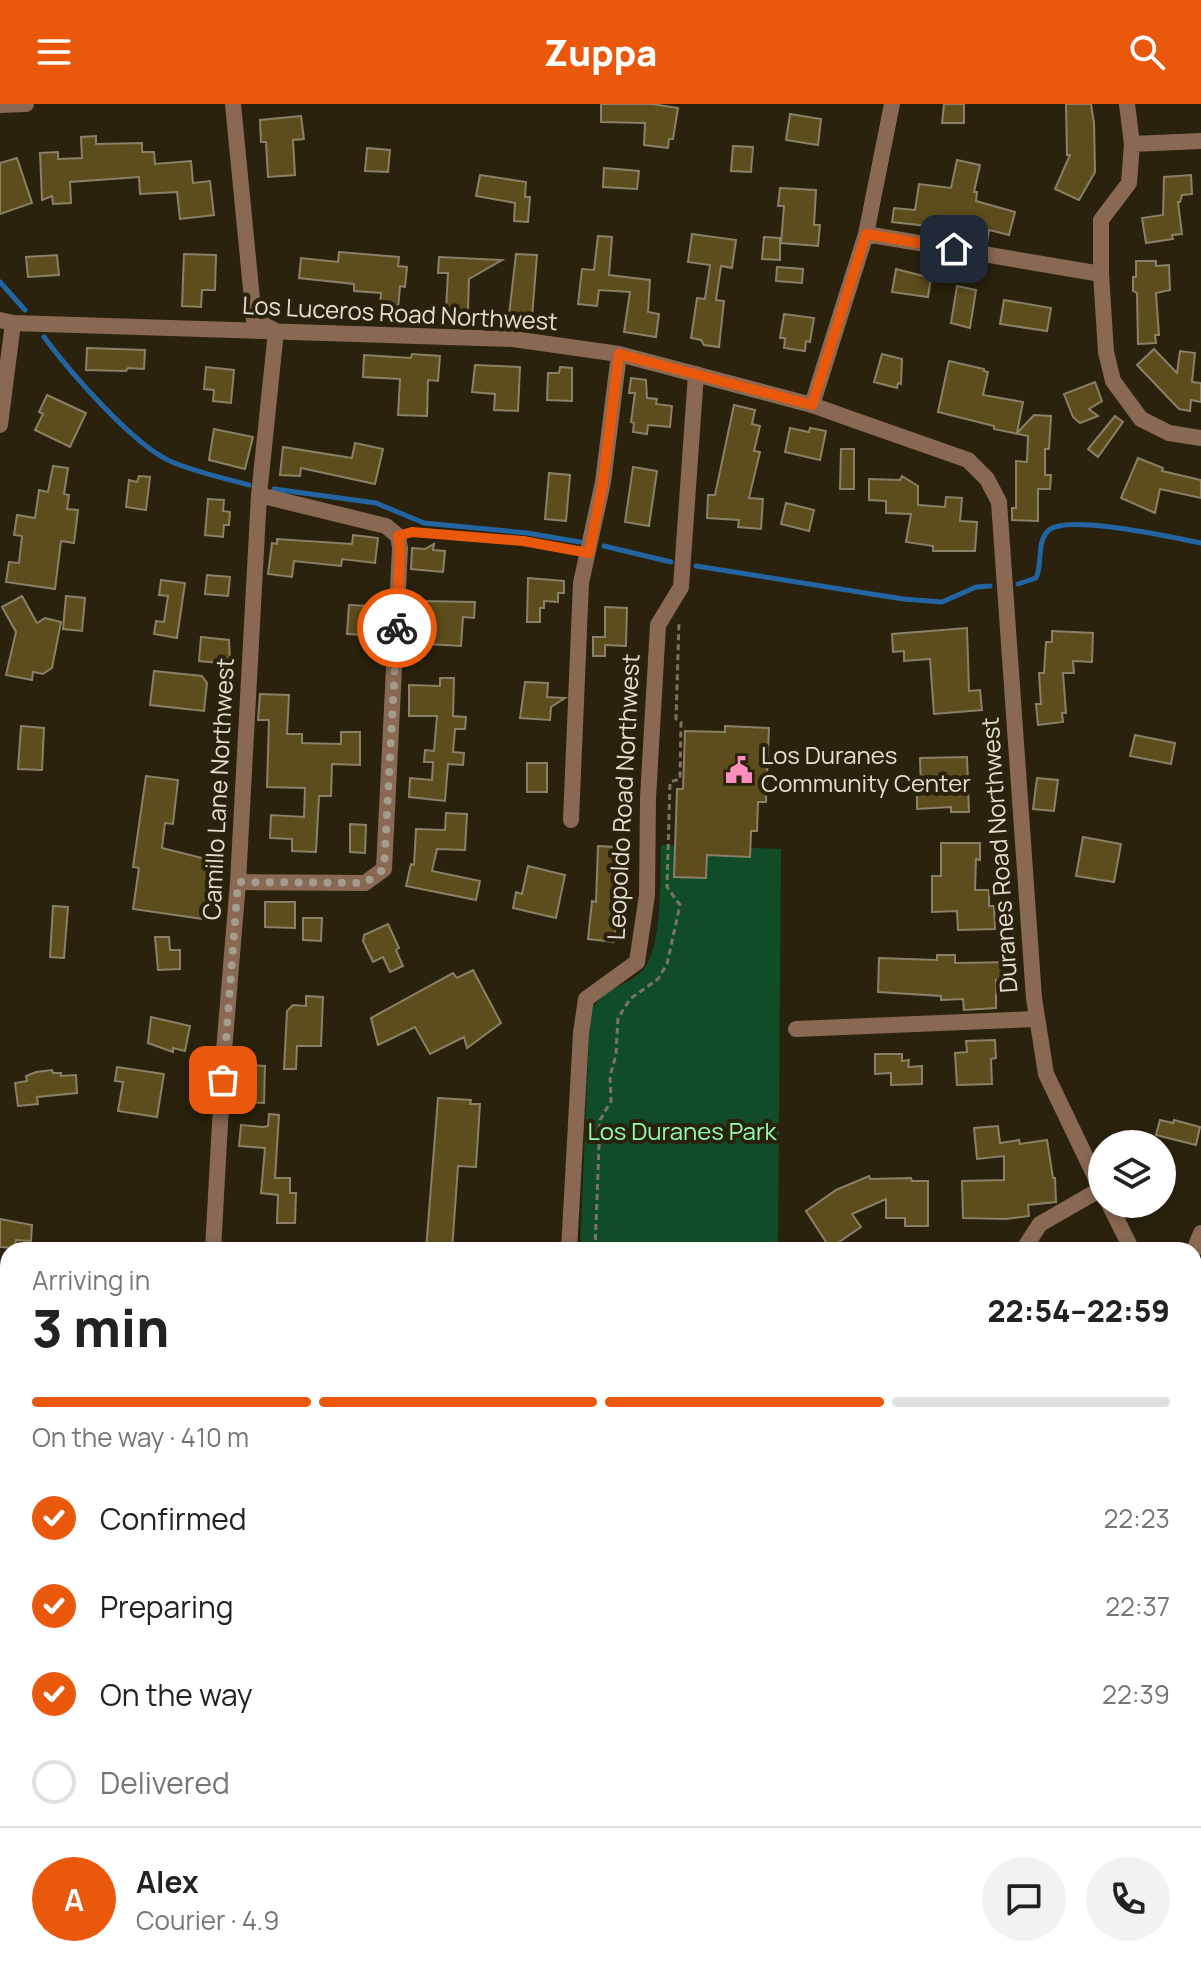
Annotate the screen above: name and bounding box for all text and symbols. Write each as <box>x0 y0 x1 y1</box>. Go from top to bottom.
text: Zuppa <box>544 28 657 77</box>
icon: menu <box>32 30 76 74</box>
icon: search <box>1125 30 1169 74</box>
pin <box>920 215 988 283</box>
icon: home <box>932 227 976 271</box>
street label: Los Luceros Road Northwest <box>241 288 559 337</box>
courier <box>357 588 437 668</box>
icon: bike <box>375 606 419 650</box>
street label: Leopoldo Road Northwest <box>599 653 646 941</box>
street label: Camillo Lane Northwest <box>194 657 241 921</box>
street label: Duranes Road Northwest <box>972 716 1025 994</box>
place label: Los Duranes Community Center <box>761 738 971 799</box>
public building icon: Los Duranes Community Center <box>724 755 754 785</box>
pin <box>189 1046 257 1114</box>
icon: bag <box>201 1058 245 1102</box>
park label: Los Duranes Park <box>587 1114 778 1147</box>
map controls <box>1088 1130 1176 1218</box>
button: layers <box>1088 1130 1176 1218</box>
text: Arriving in <box>32 1262 150 1298</box>
text: 22:54–22:59 <box>987 1290 1170 1331</box>
text: 3 min <box>32 1292 169 1363</box>
text: On the way · 410 m <box>32 1419 249 1455</box>
icon: check <box>32 1496 76 1540</box>
text: Confirmed <box>100 1498 247 1539</box>
text: 22:23 <box>1103 1500 1170 1536</box>
icon: check <box>32 1584 76 1628</box>
text: Preparing <box>100 1586 234 1627</box>
text: 22:37 <box>1105 1588 1170 1624</box>
icon: check <box>32 1672 76 1716</box>
text: On the way <box>100 1674 253 1715</box>
text: 22:39 <box>1102 1676 1170 1712</box>
text: Delivered <box>100 1762 230 1803</box>
button: chat <box>982 1857 1066 1941</box>
button: phone <box>1086 1857 1170 1941</box>
text: Alex <box>136 1861 199 1902</box>
text: A <box>64 1879 84 1920</box>
text: Courier · 4.9 <box>136 1902 279 1938</box>

